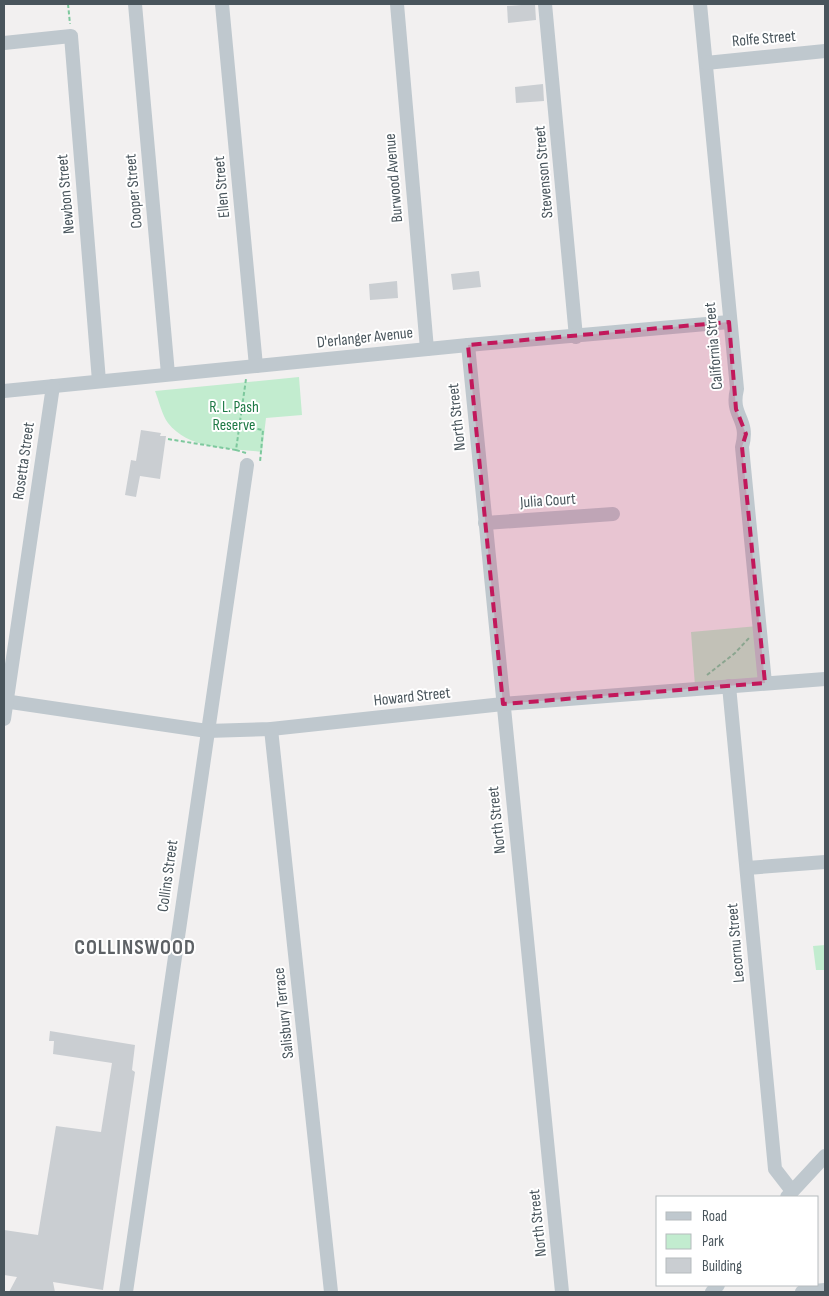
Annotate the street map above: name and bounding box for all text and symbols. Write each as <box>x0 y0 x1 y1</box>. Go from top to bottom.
street label: Rolfe Street <box>731 27 797 51</box>
street label: Stevenson Street <box>530 125 558 219</box>
street label: Burwood Avenue <box>381 133 407 223</box>
street label: Newbon Street <box>53 153 79 235</box>
street label: Cooper Street <box>121 153 147 229</box>
street label: Ellen Street <box>210 155 234 219</box>
street label: California Street <box>701 301 727 391</box>
street label: D'erlanger Avenue <box>316 324 414 352</box>
street label: North Street <box>444 382 470 452</box>
park label: R. L. Pash Reserve <box>209 398 259 435</box>
street label: Rosetta Street <box>9 421 39 501</box>
street label: Julia Court <box>519 490 576 512</box>
street label: Howard Street <box>373 684 451 710</box>
street label: North Street <box>484 785 510 855</box>
street label: Collins Street <box>154 839 182 913</box>
street label: Lecornu Street <box>723 902 749 983</box>
district label: COLLINSWOOD <box>74 935 196 960</box>
street label: Salisbury Terrace <box>270 966 298 1060</box>
street label: North Street <box>525 1188 551 1258</box>
legend <box>656 1196 819 1286</box>
text: Road <box>702 1207 727 1226</box>
text: Park <box>702 1232 724 1251</box>
text: Building <box>702 1257 742 1276</box>

